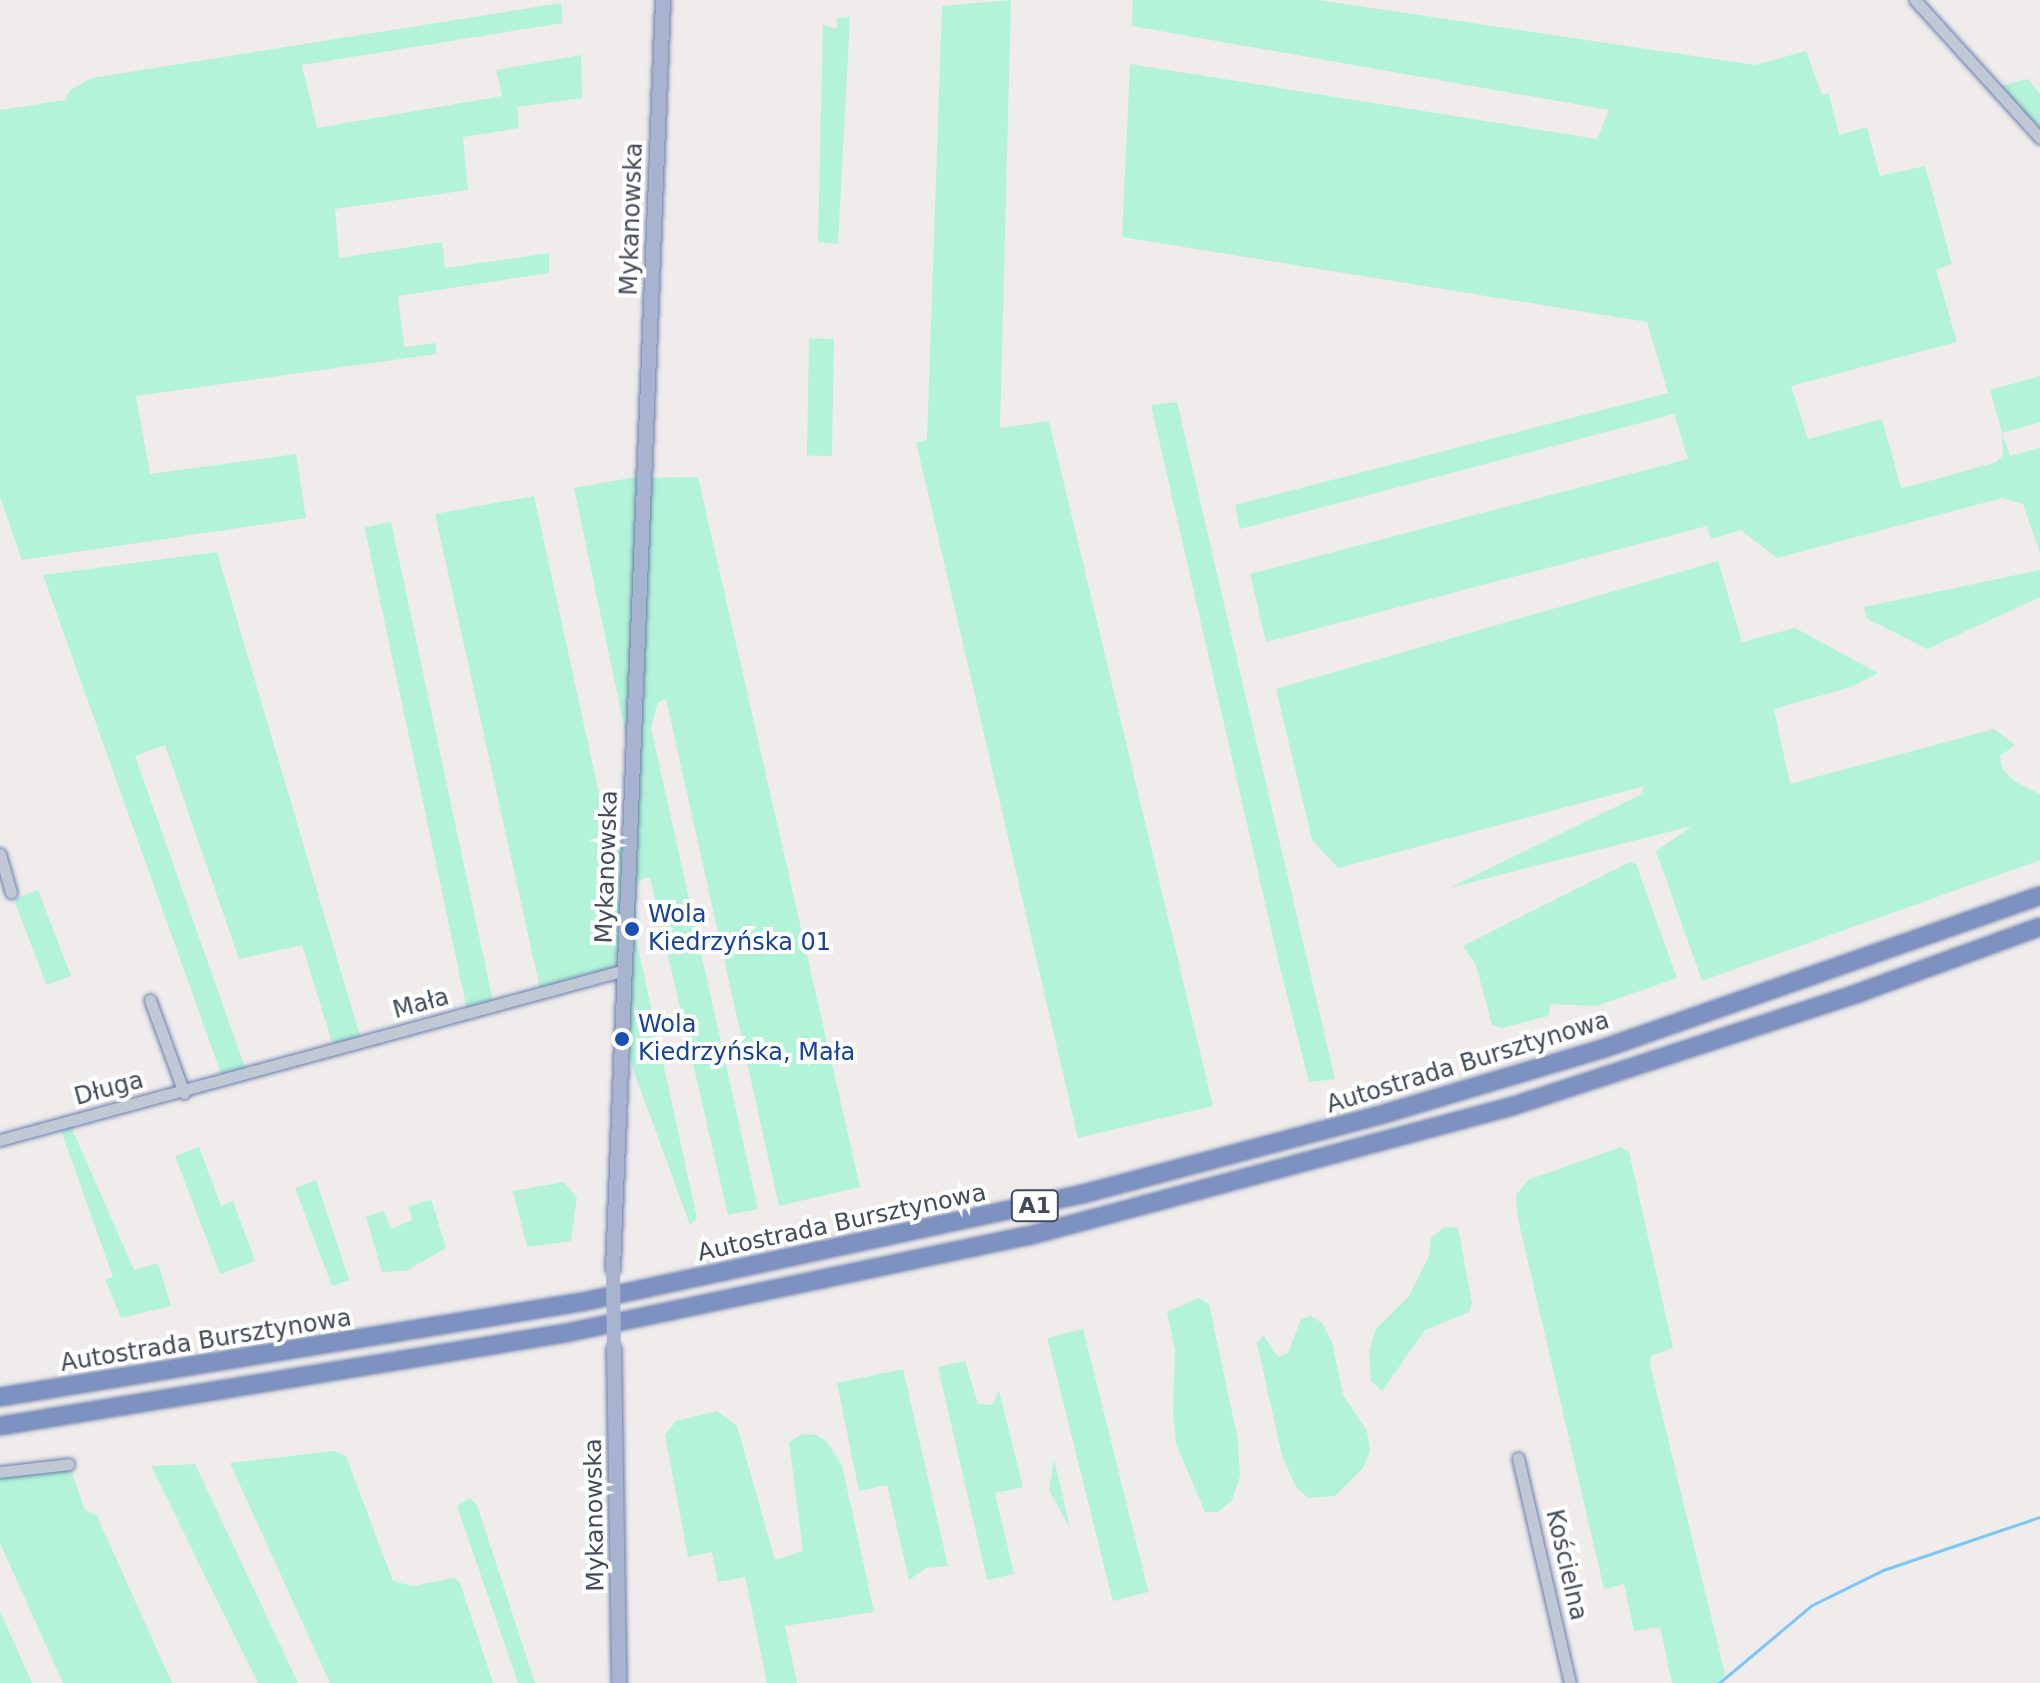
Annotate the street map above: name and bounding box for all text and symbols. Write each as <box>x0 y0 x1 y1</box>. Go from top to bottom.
street label: Mykanowska <box>615 142 649 296</box>
street label: Mykanowska <box>590 790 624 944</box>
place label: Wola Kiedrzyńska 01 <box>648 901 831 957</box>
marker: Wola Kiedrzyńska 01 <box>623 920 641 938</box>
street label: Mała <box>390 983 452 1025</box>
street label: Autostrada Bursztynowa <box>1323 1006 1613 1120</box>
place label: Wola Kiedrzyńska, Mała <box>638 1011 855 1067</box>
marker: Wola Kiedrzyńska, Mała <box>613 1030 631 1048</box>
street label: Długa <box>71 1066 147 1112</box>
street label: Autostrada Bursztynowa <box>695 1178 989 1268</box>
road number: A1 <box>1009 1188 1061 1224</box>
street label: Autostrada Bursztynowa <box>58 1304 354 1378</box>
street label: Mykanowska <box>579 1438 611 1592</box>
street label: Kościelna <box>1539 1507 1593 1623</box>

